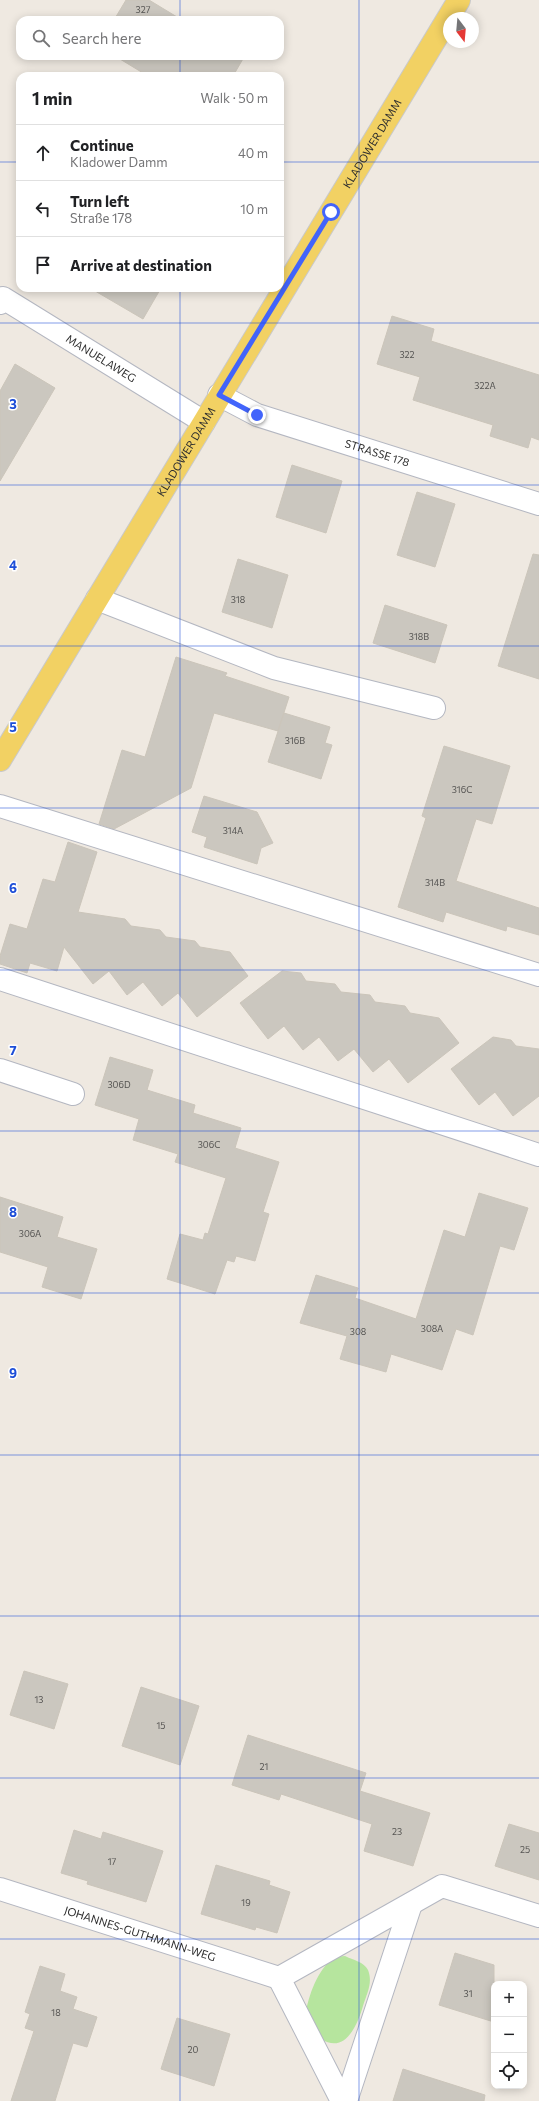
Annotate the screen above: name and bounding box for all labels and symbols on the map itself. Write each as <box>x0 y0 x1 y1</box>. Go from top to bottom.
house number: 327 <box>136 4 151 15</box>
north arrow <box>443 12 479 48</box>
street label: KLADOWER DAMM <box>340 96 404 190</box>
route start <box>322 203 340 221</box>
street label: MANUELAWEG <box>64 332 139 385</box>
house number: 322 <box>399 349 415 360</box>
house number: 322A <box>474 380 496 391</box>
text: 3 <box>9 396 17 412</box>
street label: KLADOWER DAMM <box>154 405 218 499</box>
route end <box>248 406 266 424</box>
street label: STRASSE 178 <box>343 436 412 469</box>
text: 4 <box>9 557 17 573</box>
house number: 318 <box>231 594 245 605</box>
house number: 318B <box>409 631 429 642</box>
text: 5 <box>9 719 17 735</box>
house number: 316B <box>285 735 305 746</box>
house number: 316C <box>452 784 472 795</box>
house number: 314A <box>223 825 243 836</box>
house number: 314B <box>425 877 445 888</box>
text: 6 <box>9 880 17 896</box>
text: 7 <box>9 1042 17 1058</box>
house number: 306D <box>107 1079 131 1090</box>
house number: 306C <box>198 1139 220 1150</box>
text: 8 <box>9 1204 17 1220</box>
house number: 306A <box>19 1228 41 1239</box>
house number: 308A <box>421 1323 443 1334</box>
house number: 308 <box>350 1326 366 1337</box>
text: 9 <box>9 1365 17 1381</box>
house number: 13 <box>35 1694 43 1705</box>
house number: 15 <box>156 1720 166 1731</box>
house number: 21 <box>260 1761 268 1772</box>
house number: 23 <box>392 1826 402 1837</box>
house number: 25 <box>520 1844 530 1855</box>
house number: 17 <box>108 1856 117 1867</box>
house number: 19 <box>241 1897 251 1908</box>
street label: JOHANNES-GUTHMANN-WEG <box>62 1903 218 1963</box>
house number: 31 <box>464 1988 472 1999</box>
house number: 18 <box>51 2007 61 2018</box>
house number: 20 <box>188 2044 199 2055</box>

